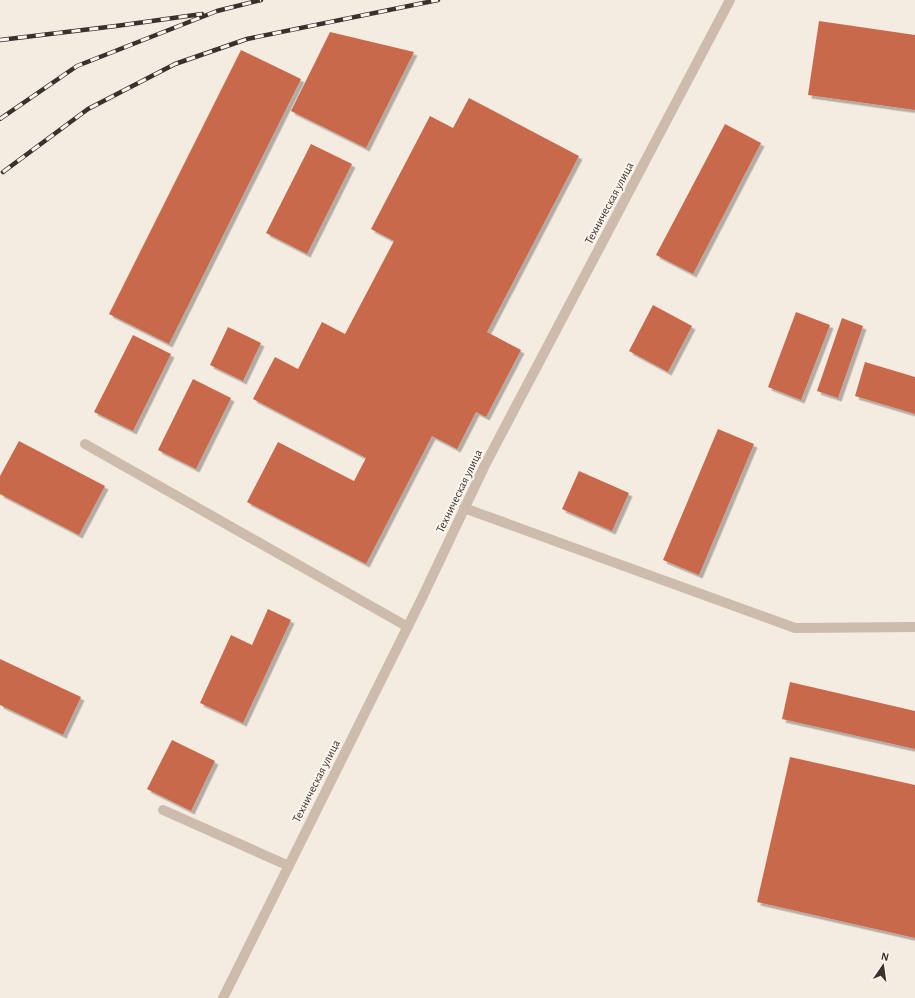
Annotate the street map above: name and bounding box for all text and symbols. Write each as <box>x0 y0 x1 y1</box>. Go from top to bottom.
street label: Техническая улица <box>582 160 637 246</box>
street label: Техническая улица <box>434 447 485 535</box>
street label: Техническая улица <box>290 737 343 825</box>
north arrow <box>863 946 903 986</box>
text: N <box>880 951 890 963</box>

